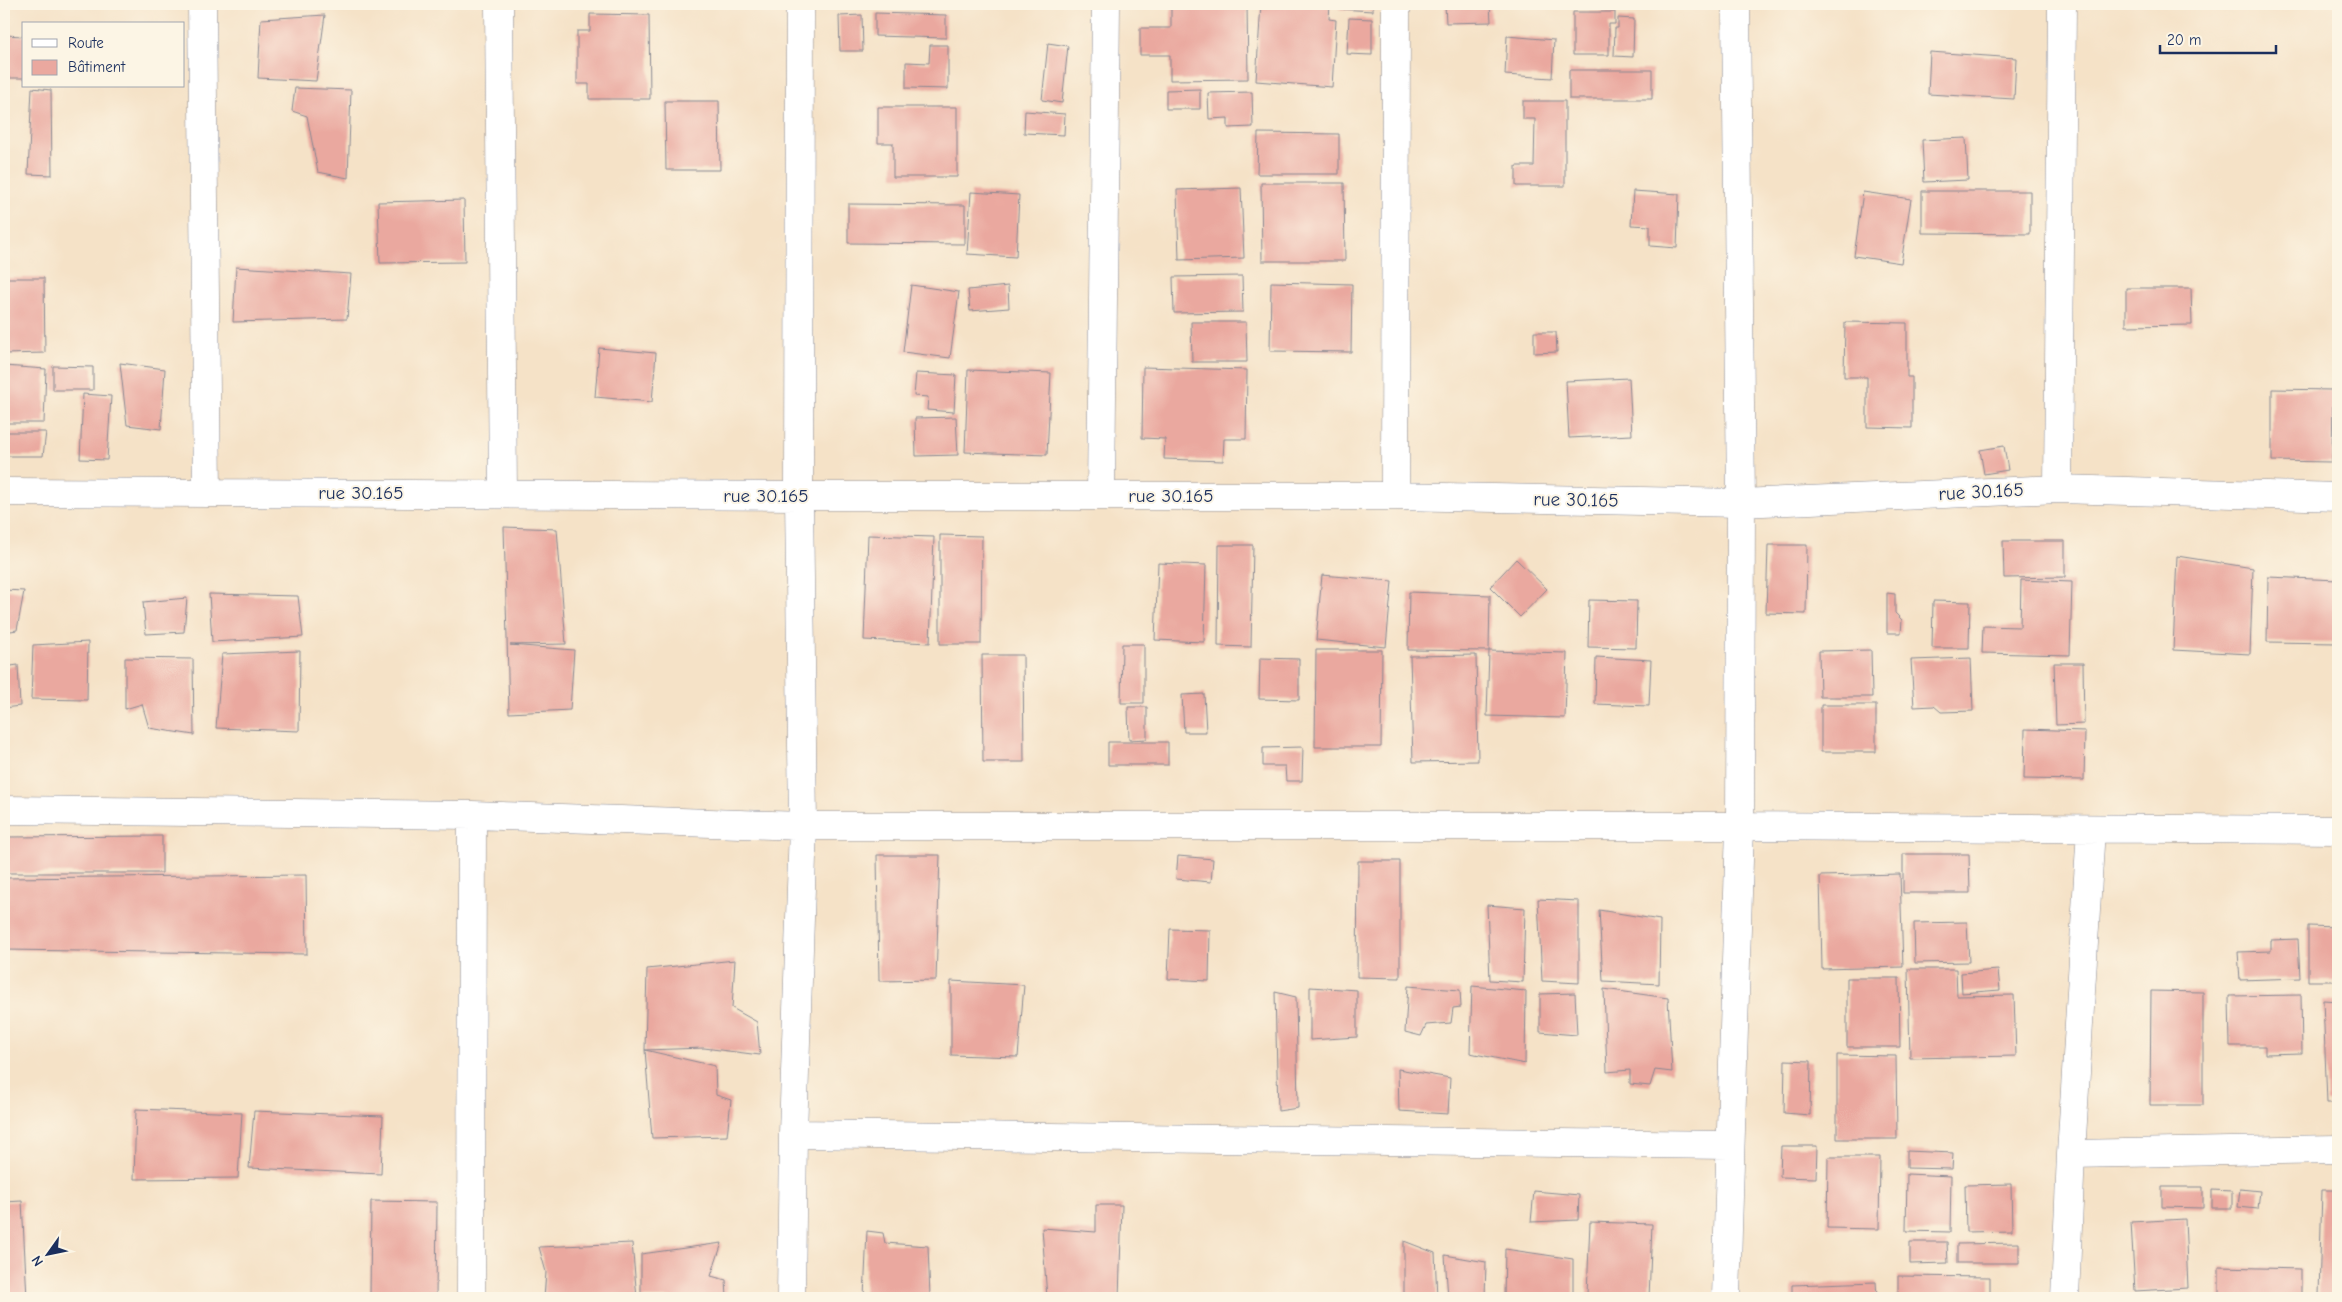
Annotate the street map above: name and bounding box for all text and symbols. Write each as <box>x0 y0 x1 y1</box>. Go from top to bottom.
legend <box>22 22 185 88</box>
scale bar <box>2160 22 2276 54</box>
text: 20 m <box>2167 31 2201 49</box>
text: Route <box>68 34 104 52</box>
text: Bâtiment <box>68 58 126 76</box>
street label: rue 30.165 <box>1938 479 2024 505</box>
street label: rue 30.165 <box>318 482 404 504</box>
street label: rue 30.165 <box>723 485 809 507</box>
street label: rue 30.165 <box>1128 485 1214 507</box>
street label: rue 30.165 <box>1533 488 1619 512</box>
north arrow <box>22 1230 72 1280</box>
text: N <box>28 1252 47 1269</box>

